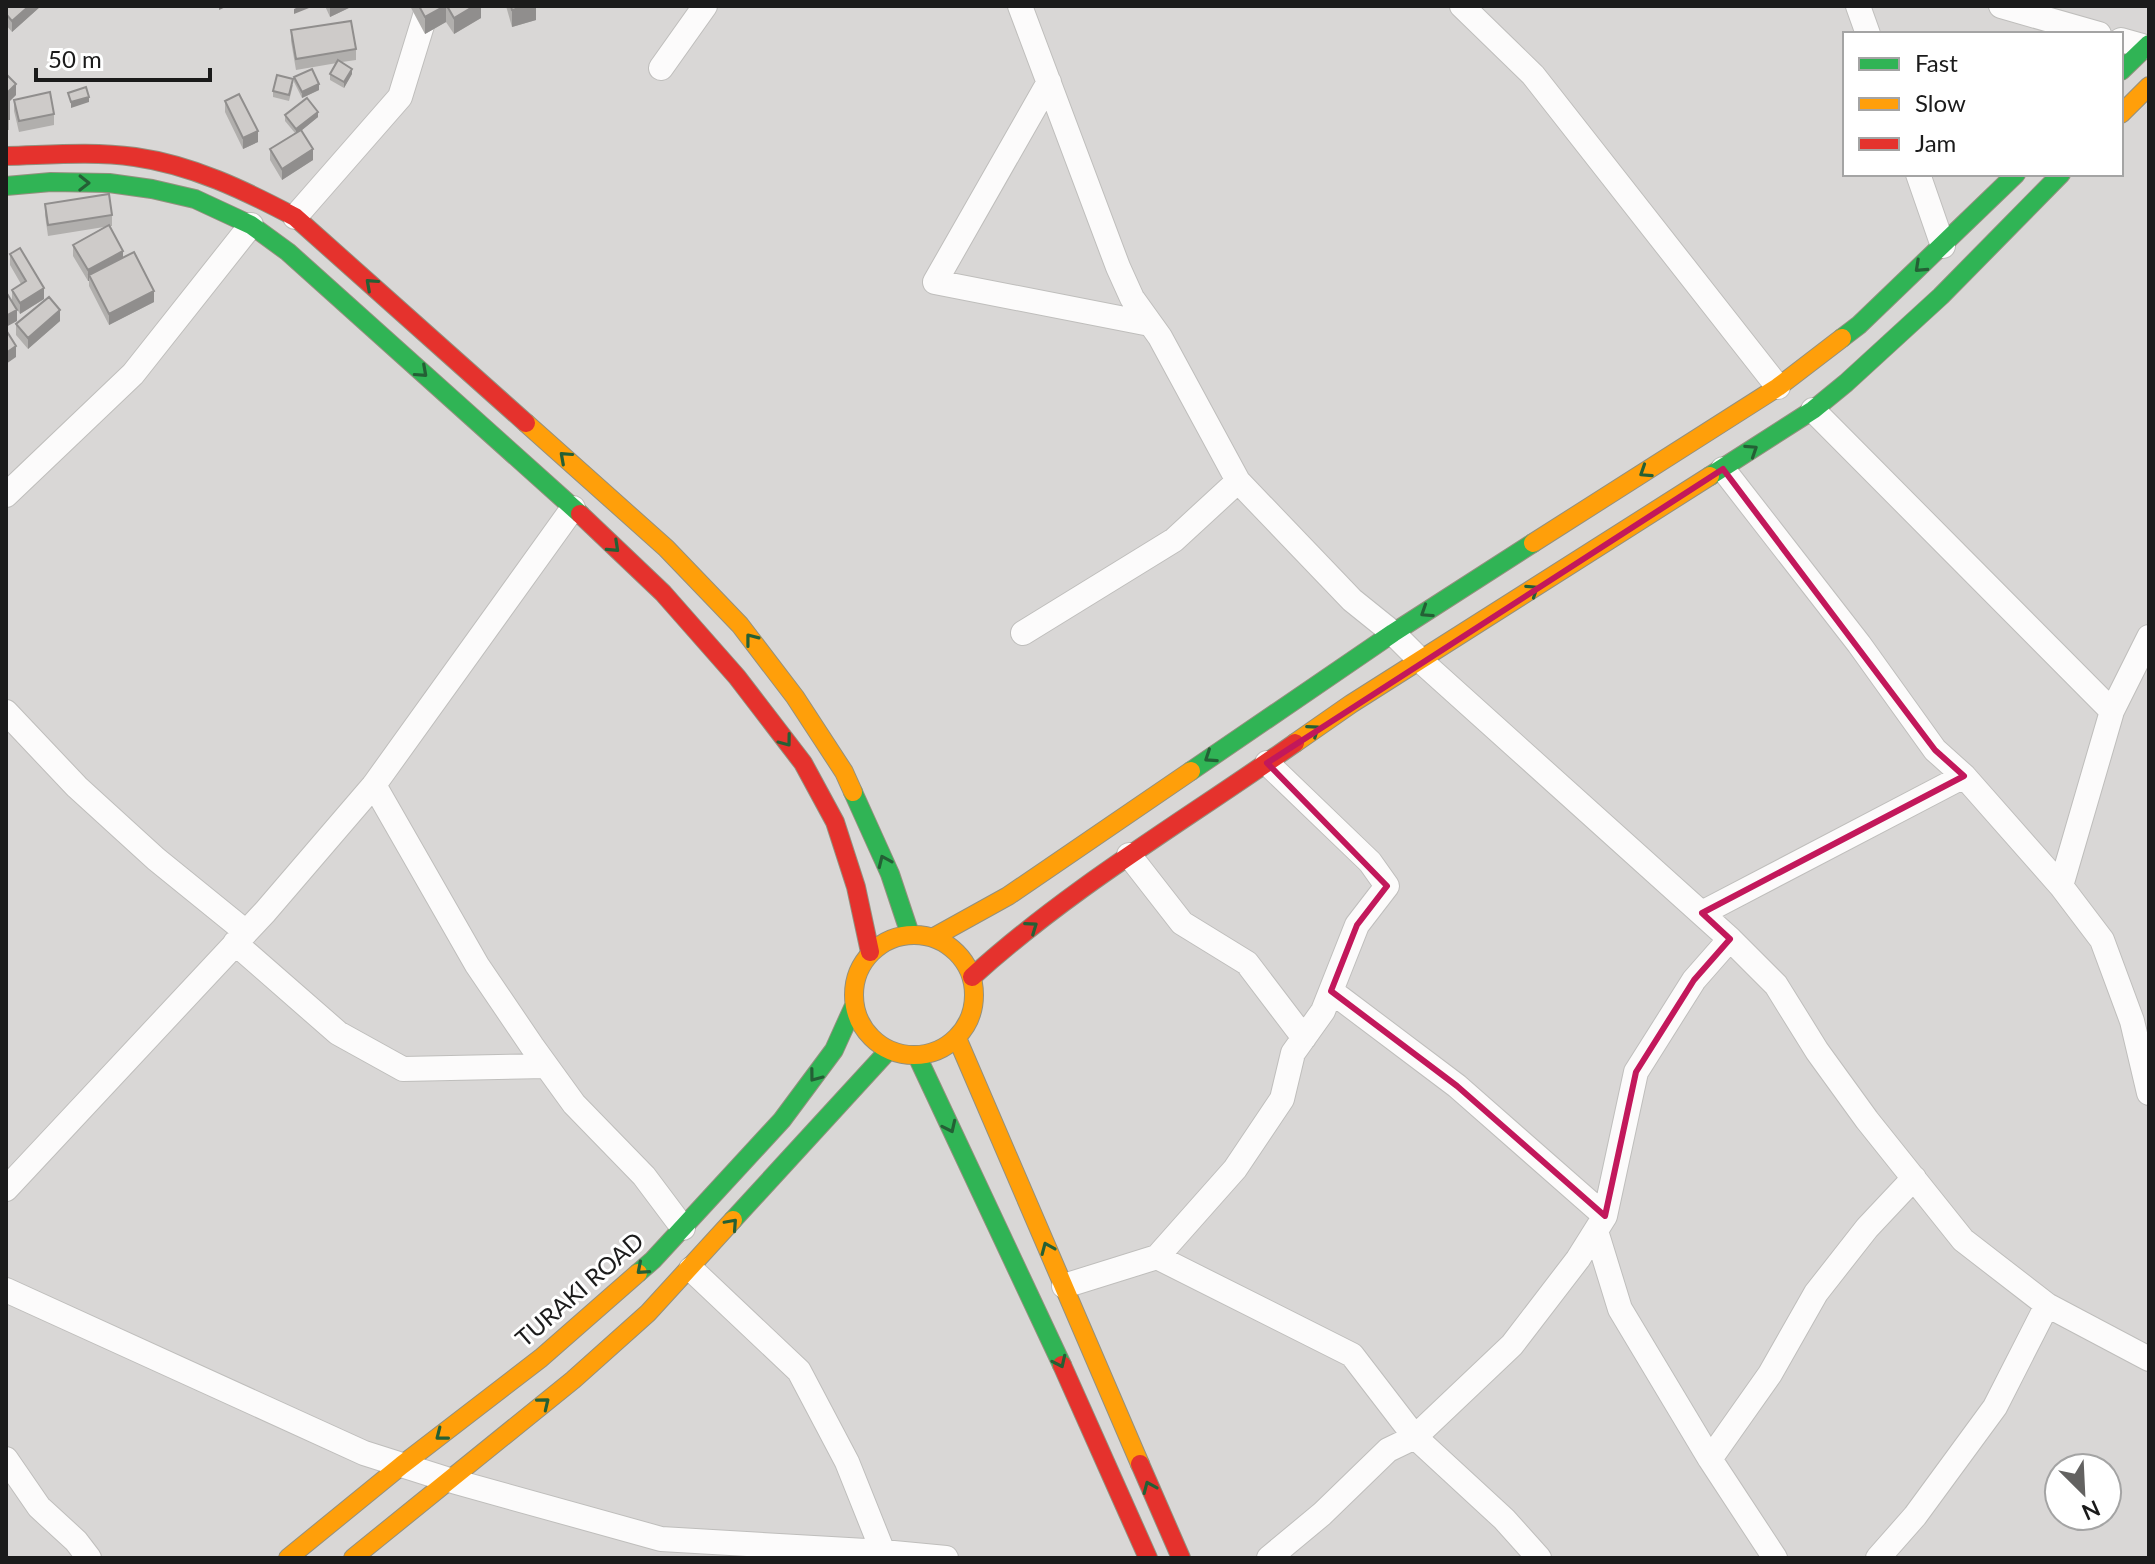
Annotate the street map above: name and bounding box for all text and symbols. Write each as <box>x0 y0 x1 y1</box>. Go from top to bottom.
scale bar <box>36 32 210 82</box>
legend <box>1843 32 2123 176</box>
text: 50 m <box>48 44 102 73</box>
text: Fast <box>1915 48 1958 77</box>
text: Slow <box>1915 88 1966 117</box>
text: Jam <box>1915 128 1956 157</box>
one-way arrow <box>78 174 91 192</box>
one-way arrow <box>1915 258 1930 272</box>
one-way arrow <box>366 279 380 294</box>
one-way arrow <box>412 362 427 376</box>
one-way arrow <box>1743 445 1758 460</box>
one-way arrow <box>560 453 575 467</box>
one-way arrow <box>1639 463 1654 478</box>
one-way arrow <box>605 537 619 552</box>
one-way arrow <box>1524 585 1539 600</box>
one-way arrow <box>1420 602 1435 617</box>
one-way arrow <box>746 633 760 648</box>
one-way arrow <box>1305 725 1319 740</box>
one-way arrow <box>777 732 791 747</box>
one-way arrow <box>1205 748 1219 763</box>
one-way arrow <box>878 854 894 869</box>
one-way arrow <box>1023 922 1037 937</box>
one-way arrow <box>810 1067 824 1082</box>
one-way arrow <box>940 1118 956 1133</box>
one-way arrow <box>722 1218 737 1233</box>
street label: TURAKI ROAD <box>509 1225 649 1352</box>
one-way arrow <box>1041 1242 1057 1256</box>
one-way arrow <box>636 1260 651 1274</box>
one-way arrow <box>1050 1354 1066 1368</box>
one-way arrow <box>535 1398 549 1413</box>
one-way arrow <box>435 1425 450 1439</box>
north arrow <box>2043 1452 2123 1532</box>
one-way arrow <box>1142 1481 1158 1495</box>
text: N <box>2078 1495 2105 1527</box>

